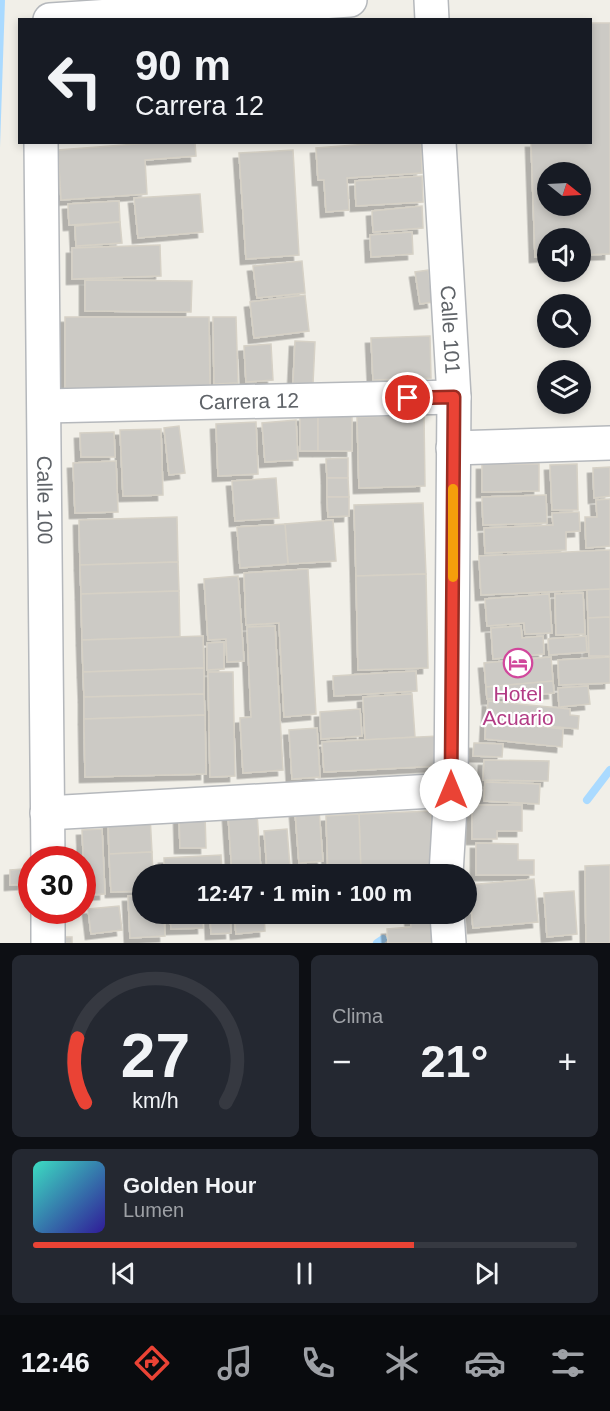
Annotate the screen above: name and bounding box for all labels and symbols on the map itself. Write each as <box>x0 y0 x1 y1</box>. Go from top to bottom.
north arrow <box>537 162 591 216</box>
street label: Calle 101 <box>436 285 465 375</box>
pin <box>382 372 433 423</box>
street label: Carrera 12 <box>198 388 299 414</box>
street label: Calle 100 <box>33 455 57 544</box>
hotel icon: Hotel Acuario <box>502 647 534 679</box>
place label: Hotel Acuario <box>482 682 554 729</box>
position arrow <box>419 758 483 822</box>
speed limit sign: 30 <box>18 846 96 924</box>

